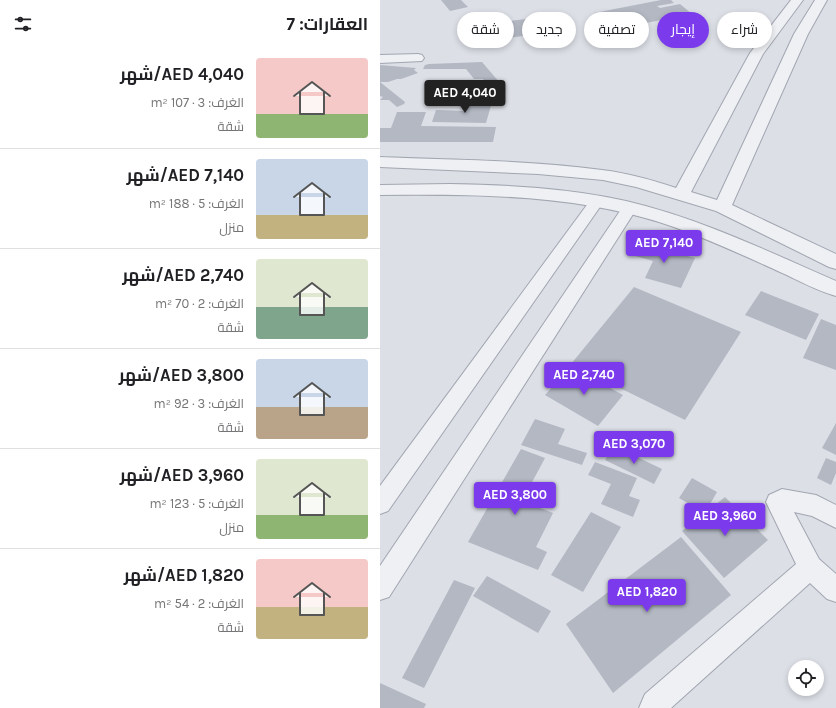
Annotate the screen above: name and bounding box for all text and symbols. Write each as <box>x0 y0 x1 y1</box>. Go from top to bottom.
chip: شقة <box>457 12 514 48</box>
chip: جديد <box>522 12 576 48</box>
chip: تصفية <box>584 12 649 48</box>
chip: إيجار <box>657 12 709 48</box>
chip: شراء <box>717 12 772 48</box>
icon: filters <box>12 13 34 35</box>
text: العقارات: 7 <box>286 14 368 34</box>
text: AED 4,040/شهر <box>120 64 244 84</box>
icon: home <box>288 74 336 122</box>
pin: AED 4,040 <box>419 80 511 114</box>
text: AED 4,040 <box>433 85 497 100</box>
text: الغرف: 3 · 107 m² <box>150 95 244 110</box>
text: شقة <box>217 119 244 134</box>
text: AED 7,140/شهر <box>126 165 244 185</box>
icon: home <box>288 175 336 223</box>
text: الغرف: 5 · 188 m² <box>149 196 244 211</box>
text: منزل <box>219 220 244 235</box>
pin: AED 7,140 <box>618 230 710 264</box>
text: AED 7,140 <box>635 235 693 250</box>
text: AED 2,740/شهر <box>122 265 244 285</box>
icon: home <box>288 275 336 323</box>
text: الغرف: 2 · 70 m² <box>155 296 244 311</box>
text: شقة <box>217 320 244 335</box>
pin: AED 2,740 <box>538 362 630 396</box>
text: AED 3,800/شهر <box>119 365 244 385</box>
text: AED 2,740 <box>553 367 615 382</box>
icon: home <box>288 375 336 423</box>
text: الغرف: 3 · 92 m² <box>154 396 244 411</box>
text: شقة <box>217 420 244 435</box>
pin: AED 3,070 <box>588 431 680 465</box>
text: AED 3,070 <box>603 436 665 451</box>
text: AED 3,960/شهر <box>120 465 244 485</box>
icon: home <box>288 475 336 523</box>
pin: AED 3,800 <box>469 482 561 516</box>
text: AED 3,800 <box>483 487 547 502</box>
text: الغرف: 5 · 123 m² <box>149 496 244 511</box>
pin: AED 3,960 <box>679 503 771 537</box>
text: AED 3,960 <box>693 508 757 523</box>
text: منزل <box>219 520 244 535</box>
text: AED 1,820/شهر <box>124 565 244 585</box>
icon: home <box>288 575 336 623</box>
pin: AED 1,820 <box>601 579 693 613</box>
text: AED 1,820 <box>617 584 677 599</box>
text: الغرف: 2 · 54 m² <box>154 596 244 611</box>
text: شقة <box>217 620 244 635</box>
map controls <box>788 660 824 696</box>
button: locate <box>788 660 824 696</box>

